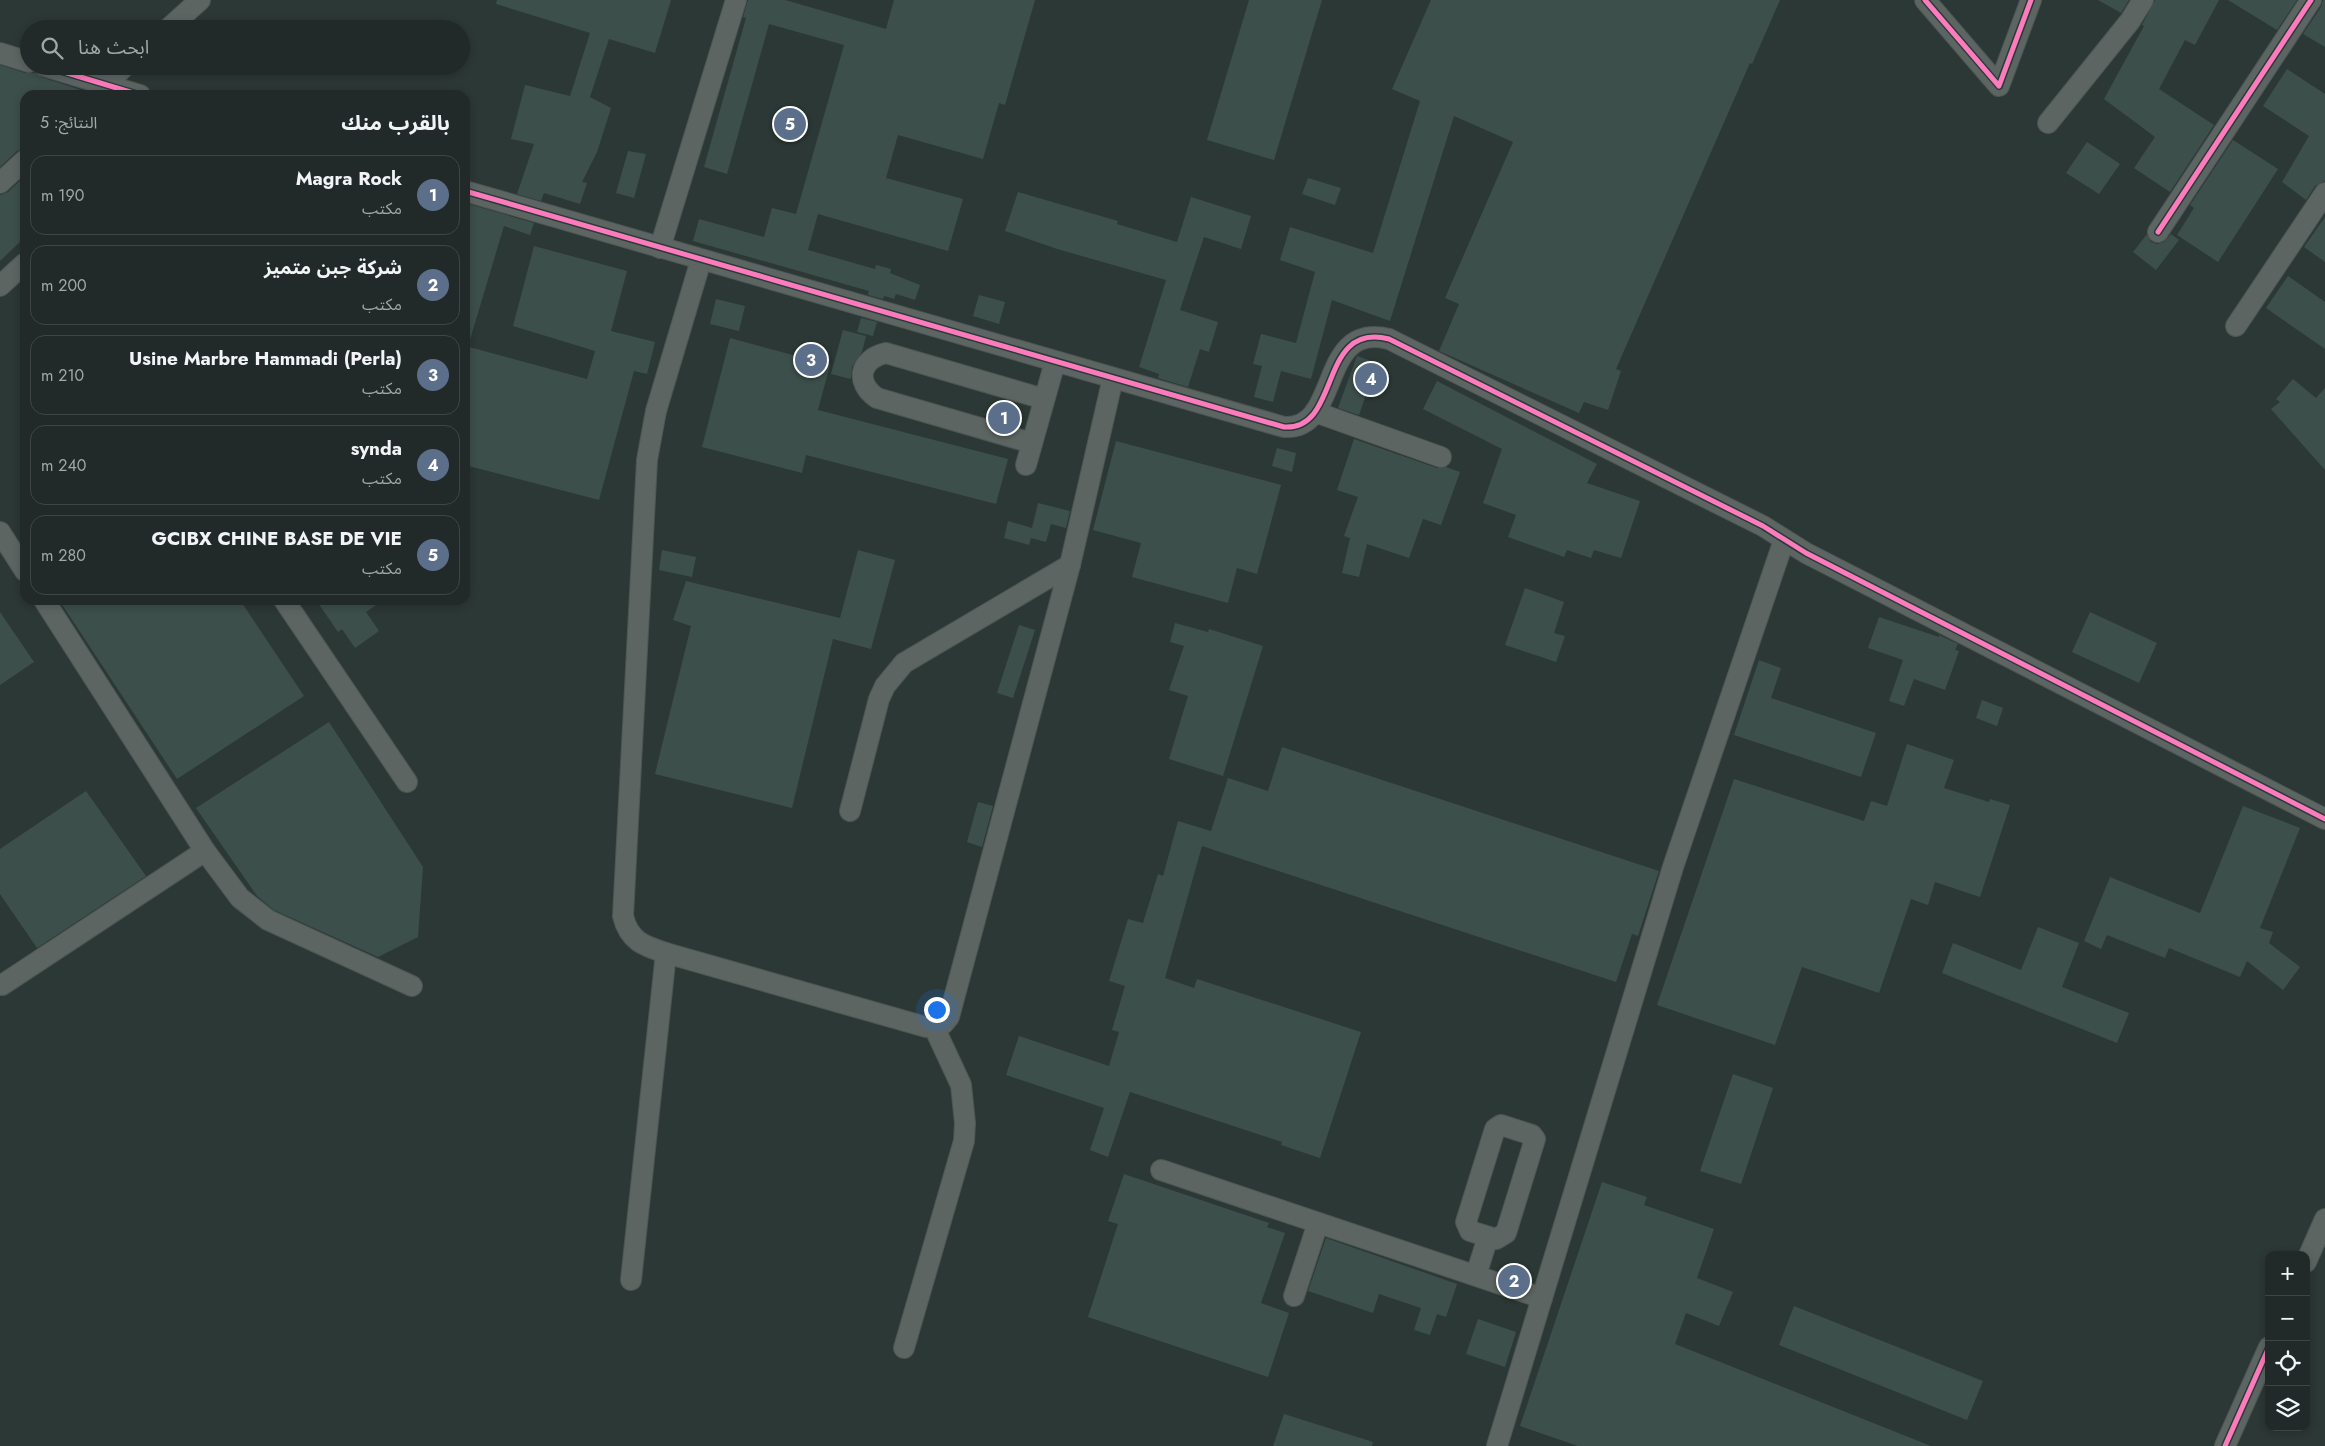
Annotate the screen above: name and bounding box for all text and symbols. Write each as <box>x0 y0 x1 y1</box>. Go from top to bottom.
search box <box>20 20 470 75</box>
icon: search <box>38 34 66 62</box>
text: ابحث هنا <box>78 34 149 61</box>
pin: 5 <box>774 105 806 143</box>
text: بالقرب منك <box>341 108 450 138</box>
text: النتائج: 5 <box>40 111 97 134</box>
text: Magra Rock <box>296 165 402 192</box>
text: 190 m <box>41 184 84 207</box>
text: 1 <box>429 184 437 207</box>
text: مكتب <box>362 197 402 220</box>
text: شركة جبن متميز <box>264 254 402 281</box>
text: 200 m <box>41 274 87 297</box>
text: 2 <box>428 274 438 297</box>
text: مكتب <box>362 293 402 316</box>
pin: 3 <box>795 341 827 379</box>
text: Usine Marbre Hammadi (Perla) <box>129 345 402 372</box>
pin: 4 <box>1355 360 1387 398</box>
text: 210 m <box>41 364 84 387</box>
text: 3 <box>428 364 438 387</box>
text: مكتب <box>362 377 402 400</box>
pin: 1 <box>988 399 1020 437</box>
text: synda <box>351 435 402 462</box>
text: 240 m <box>41 454 86 477</box>
text: 4 <box>427 454 439 477</box>
text: مكتب <box>362 467 402 490</box>
text: GCIBX CHINE BASE DE VIE <box>152 525 402 552</box>
text: 280 m <box>41 544 86 567</box>
text: 5 <box>428 544 438 567</box>
text: مكتب <box>362 557 402 580</box>
your location <box>924 997 950 1023</box>
map controls <box>2265 1251 2310 1431</box>
button: + <box>2265 1251 2310 1296</box>
pin: 2 <box>1498 1262 1530 1300</box>
button: − <box>2265 1296 2310 1341</box>
button: locate <box>2265 1341 2310 1386</box>
button: layers <box>2265 1386 2310 1431</box>

